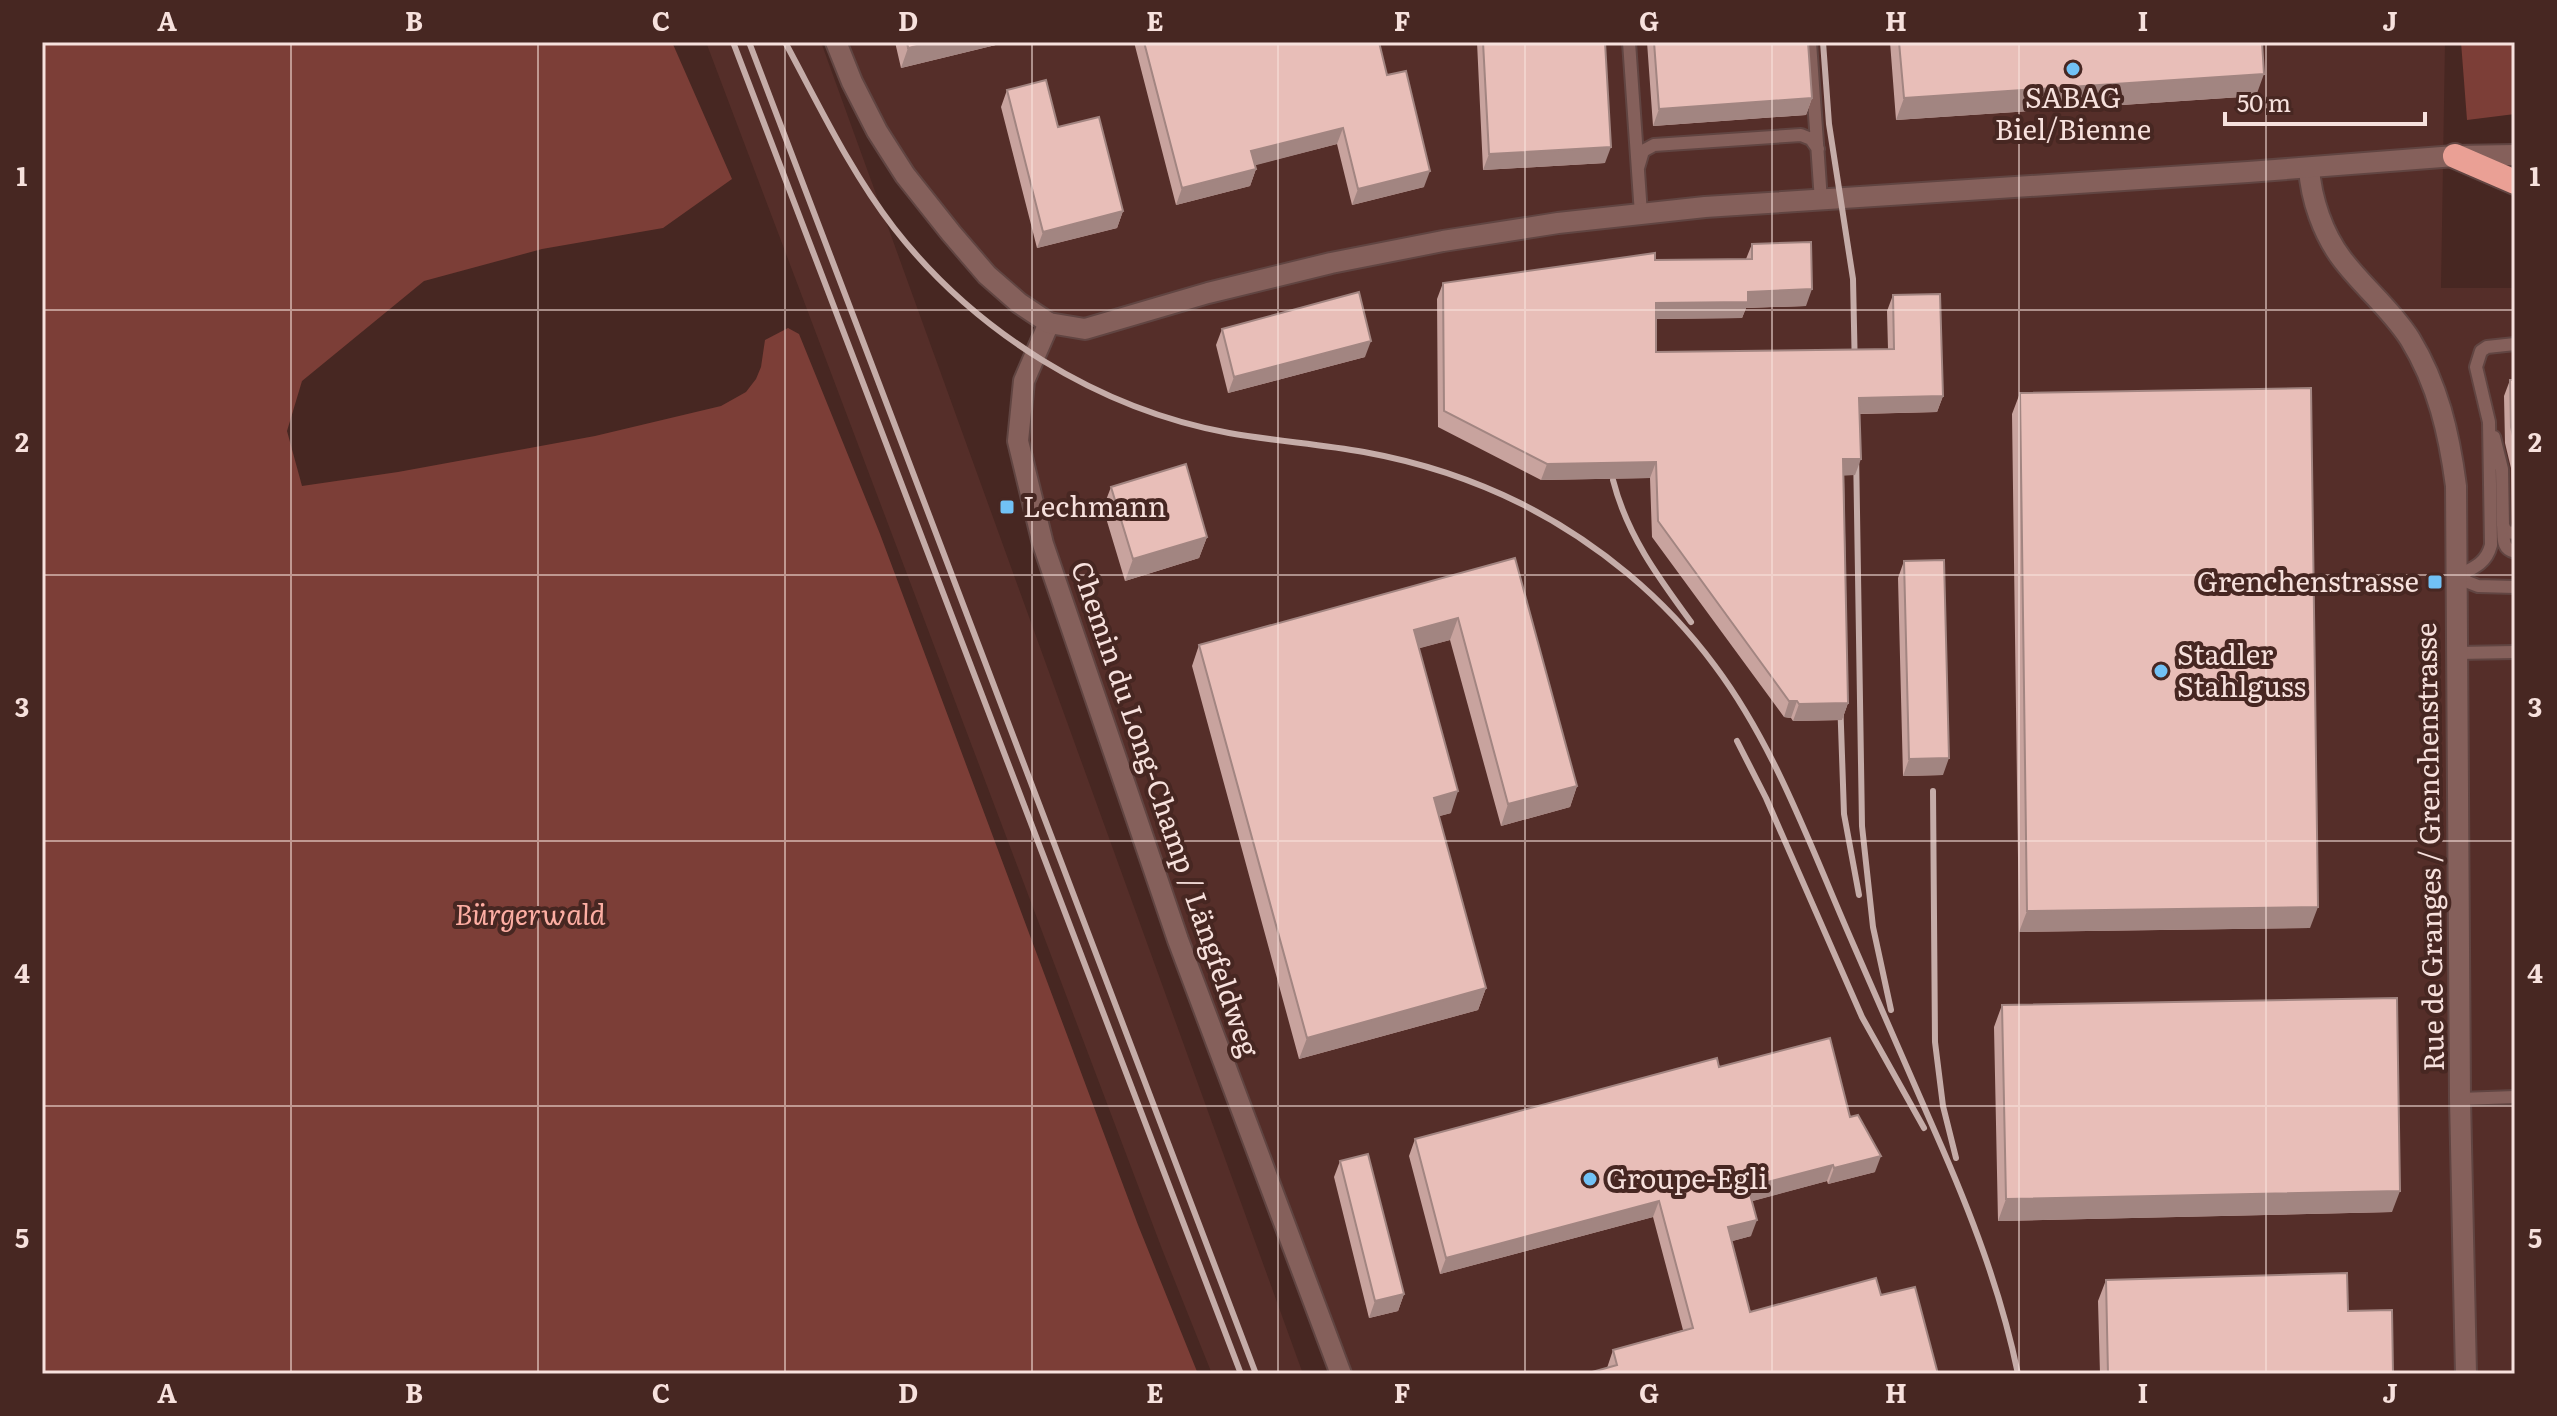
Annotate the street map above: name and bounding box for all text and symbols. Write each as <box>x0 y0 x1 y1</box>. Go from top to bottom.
text: A <box>157 0 177 39</box>
text: B <box>405 0 423 39</box>
text: C <box>652 0 670 39</box>
text: D <box>898 0 918 39</box>
text: E <box>1146 0 1164 39</box>
text: F <box>1394 0 1410 39</box>
text: G <box>1639 0 1659 39</box>
text: H <box>1885 0 1907 39</box>
text: I <box>2138 0 2148 39</box>
text: J <box>2383 0 2398 39</box>
marker: SABAG Biel/Bienne <box>2064 60 2082 78</box>
place label: SABAG Biel/Bienne <box>1995 75 2151 149</box>
scale bar <box>2225 76 2425 126</box>
text: 50 m <box>2237 84 2291 119</box>
text: 1 <box>17 155 28 194</box>
text: 1 <box>2530 155 2541 194</box>
text: 2 <box>15 421 29 460</box>
text: 2 <box>2528 421 2542 460</box>
place label: Lechmann <box>1023 484 1166 526</box>
marker: Lechmann <box>998 498 1016 516</box>
street label: Chemin du Long-Champ / Längfeldweg <box>1062 555 1272 1062</box>
place label: Grenchenstrasse <box>2197 559 2419 601</box>
marker: Grenchenstrasse <box>2426 573 2444 591</box>
street label: Rue de Granges / Grenchenstrasse <box>2403 622 2453 1072</box>
place label: Stadler Stahlguss <box>2177 632 2306 706</box>
marker: Stadler Stahlguss <box>2152 662 2170 680</box>
text: 3 <box>15 686 29 725</box>
text: 3 <box>2528 686 2542 725</box>
park label: Bürgerwald <box>454 892 606 934</box>
text: 4 <box>14 952 30 991</box>
text: 4 <box>2527 952 2543 991</box>
place label: Groupe-Egli <box>1606 1156 1768 1198</box>
marker: Groupe-Egli <box>1581 1170 1599 1188</box>
text: 5 <box>15 1217 29 1256</box>
text: 5 <box>2528 1217 2542 1256</box>
text: A <box>157 1372 177 1411</box>
text: B <box>405 1372 423 1411</box>
text: C <box>652 1372 670 1411</box>
text: D <box>898 1372 918 1411</box>
text: E <box>1146 1372 1164 1411</box>
text: F <box>1394 1372 1410 1411</box>
text: G <box>1639 1372 1659 1411</box>
text: H <box>1885 1372 1907 1411</box>
text: I <box>2138 1372 2148 1411</box>
text: J <box>2383 1372 2398 1411</box>

